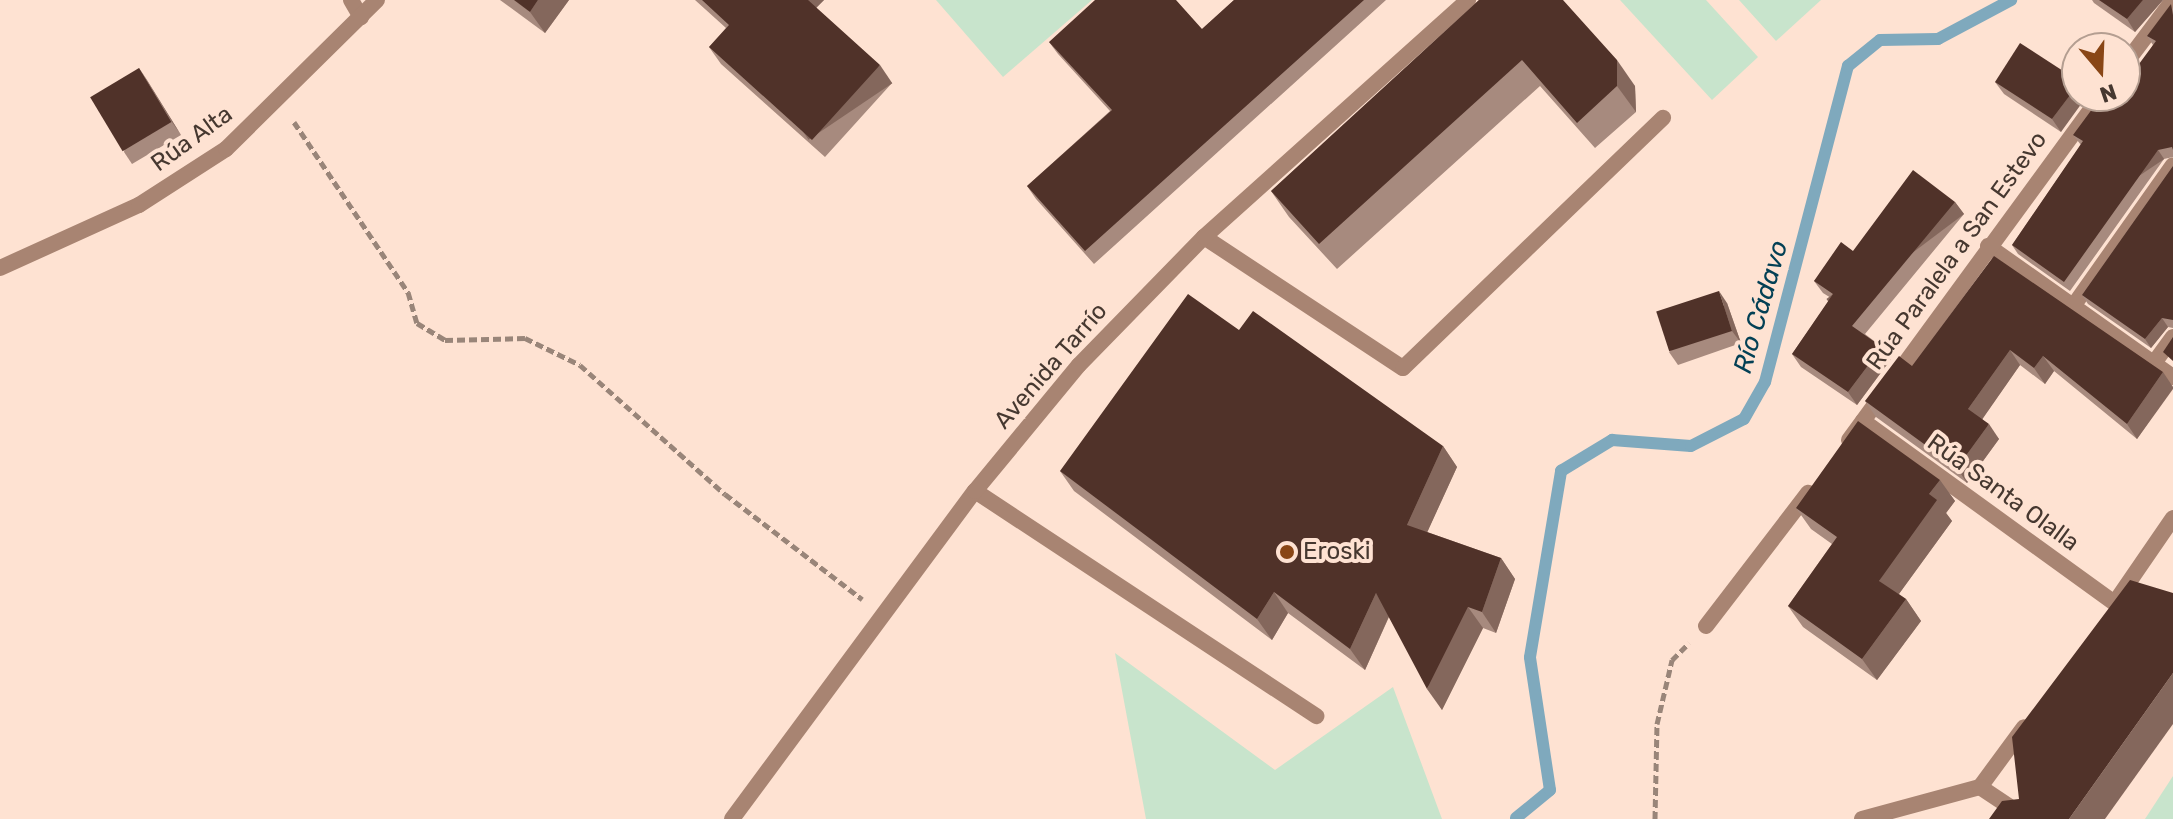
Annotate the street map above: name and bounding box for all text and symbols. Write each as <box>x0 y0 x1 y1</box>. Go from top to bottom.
north arrow <box>2061 32 2141 112</box>
text: N <box>2096 78 2120 109</box>
street label: Rúa Alta <box>146 100 238 178</box>
street label: Rúa Paralela a San Estevo <box>1861 126 2053 376</box>
water label: Río Cádavo <box>1727 237 1795 377</box>
street label: Avenida Tarrío <box>988 297 1114 435</box>
street label: Rúa Santa Olalla <box>1921 428 2085 558</box>
place label: Eroski <box>1303 538 1371 566</box>
marker: Eroski <box>1278 543 1296 561</box>

